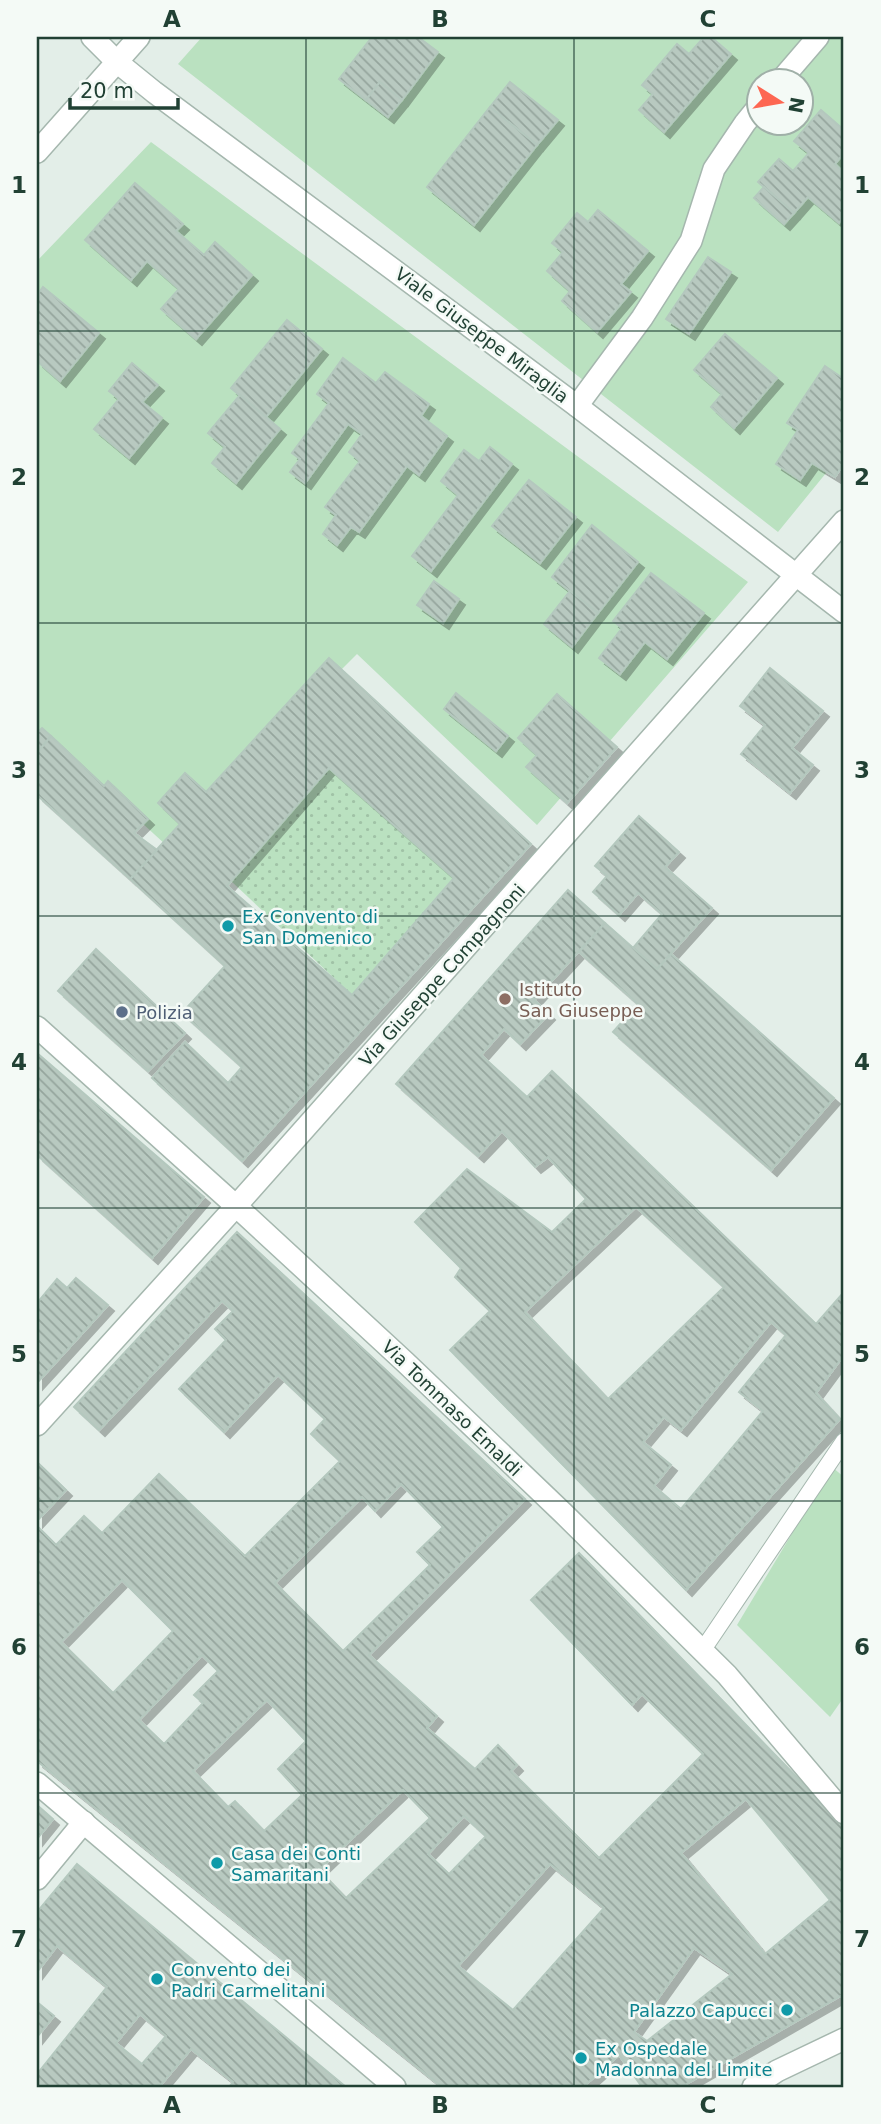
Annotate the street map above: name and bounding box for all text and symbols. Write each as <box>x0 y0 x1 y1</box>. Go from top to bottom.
text: A <box>163 6 181 32</box>
text: B <box>431 6 449 32</box>
text: C <box>700 6 716 32</box>
scale bar <box>70 66 178 110</box>
north arrow <box>744 66 814 136</box>
text: 20 m <box>80 79 134 103</box>
text: N <box>784 95 809 115</box>
text: 1 <box>11 172 27 198</box>
text: 1 <box>854 172 870 198</box>
street label: Viale Giuseppe Miraglia <box>391 263 573 407</box>
text: 2 <box>11 464 27 490</box>
text: 2 <box>854 464 870 490</box>
text: 3 <box>11 757 27 783</box>
text: 3 <box>854 757 870 783</box>
street label: Via Giuseppe Compagnoni <box>355 880 529 1070</box>
place label: Ex Convento di San Domenico <box>242 906 378 948</box>
marker: Ex Convento di San Domenico <box>220 918 236 934</box>
place label: Istituto San Giuseppe <box>519 979 643 1021</box>
marker: Istituto San Giuseppe <box>497 991 513 1007</box>
place label: Polizia <box>136 1002 193 1023</box>
marker: Polizia <box>114 1004 130 1020</box>
text: 4 <box>11 1049 27 1075</box>
text: 4 <box>854 1049 870 1075</box>
street label: Via Tommaso Emaldi <box>378 1336 526 1480</box>
text: 5 <box>11 1341 27 1367</box>
text: 5 <box>854 1341 870 1367</box>
text: 6 <box>11 1634 27 1660</box>
text: 6 <box>854 1634 870 1660</box>
place label: Casa dei Conti Samaritani <box>231 1843 361 1885</box>
marker: Casa dei Conti Samaritani <box>209 1855 225 1871</box>
text: 7 <box>11 1926 27 1952</box>
text: 7 <box>854 1926 870 1952</box>
place label: Convento dei Padri Carmelitani <box>171 1959 325 2001</box>
marker: Convento dei Padri Carmelitani <box>149 1971 165 1987</box>
place label: Palazzo Capucci <box>629 2000 773 2021</box>
marker: Palazzo Capucci <box>779 2002 795 2018</box>
place label: Ex Ospedale Madonna del Limite <box>595 2038 773 2080</box>
marker: Ex Ospedale Madonna del Limite <box>573 2050 589 2066</box>
text: A <box>163 2092 181 2118</box>
text: B <box>431 2092 449 2118</box>
text: C <box>700 2092 716 2118</box>

